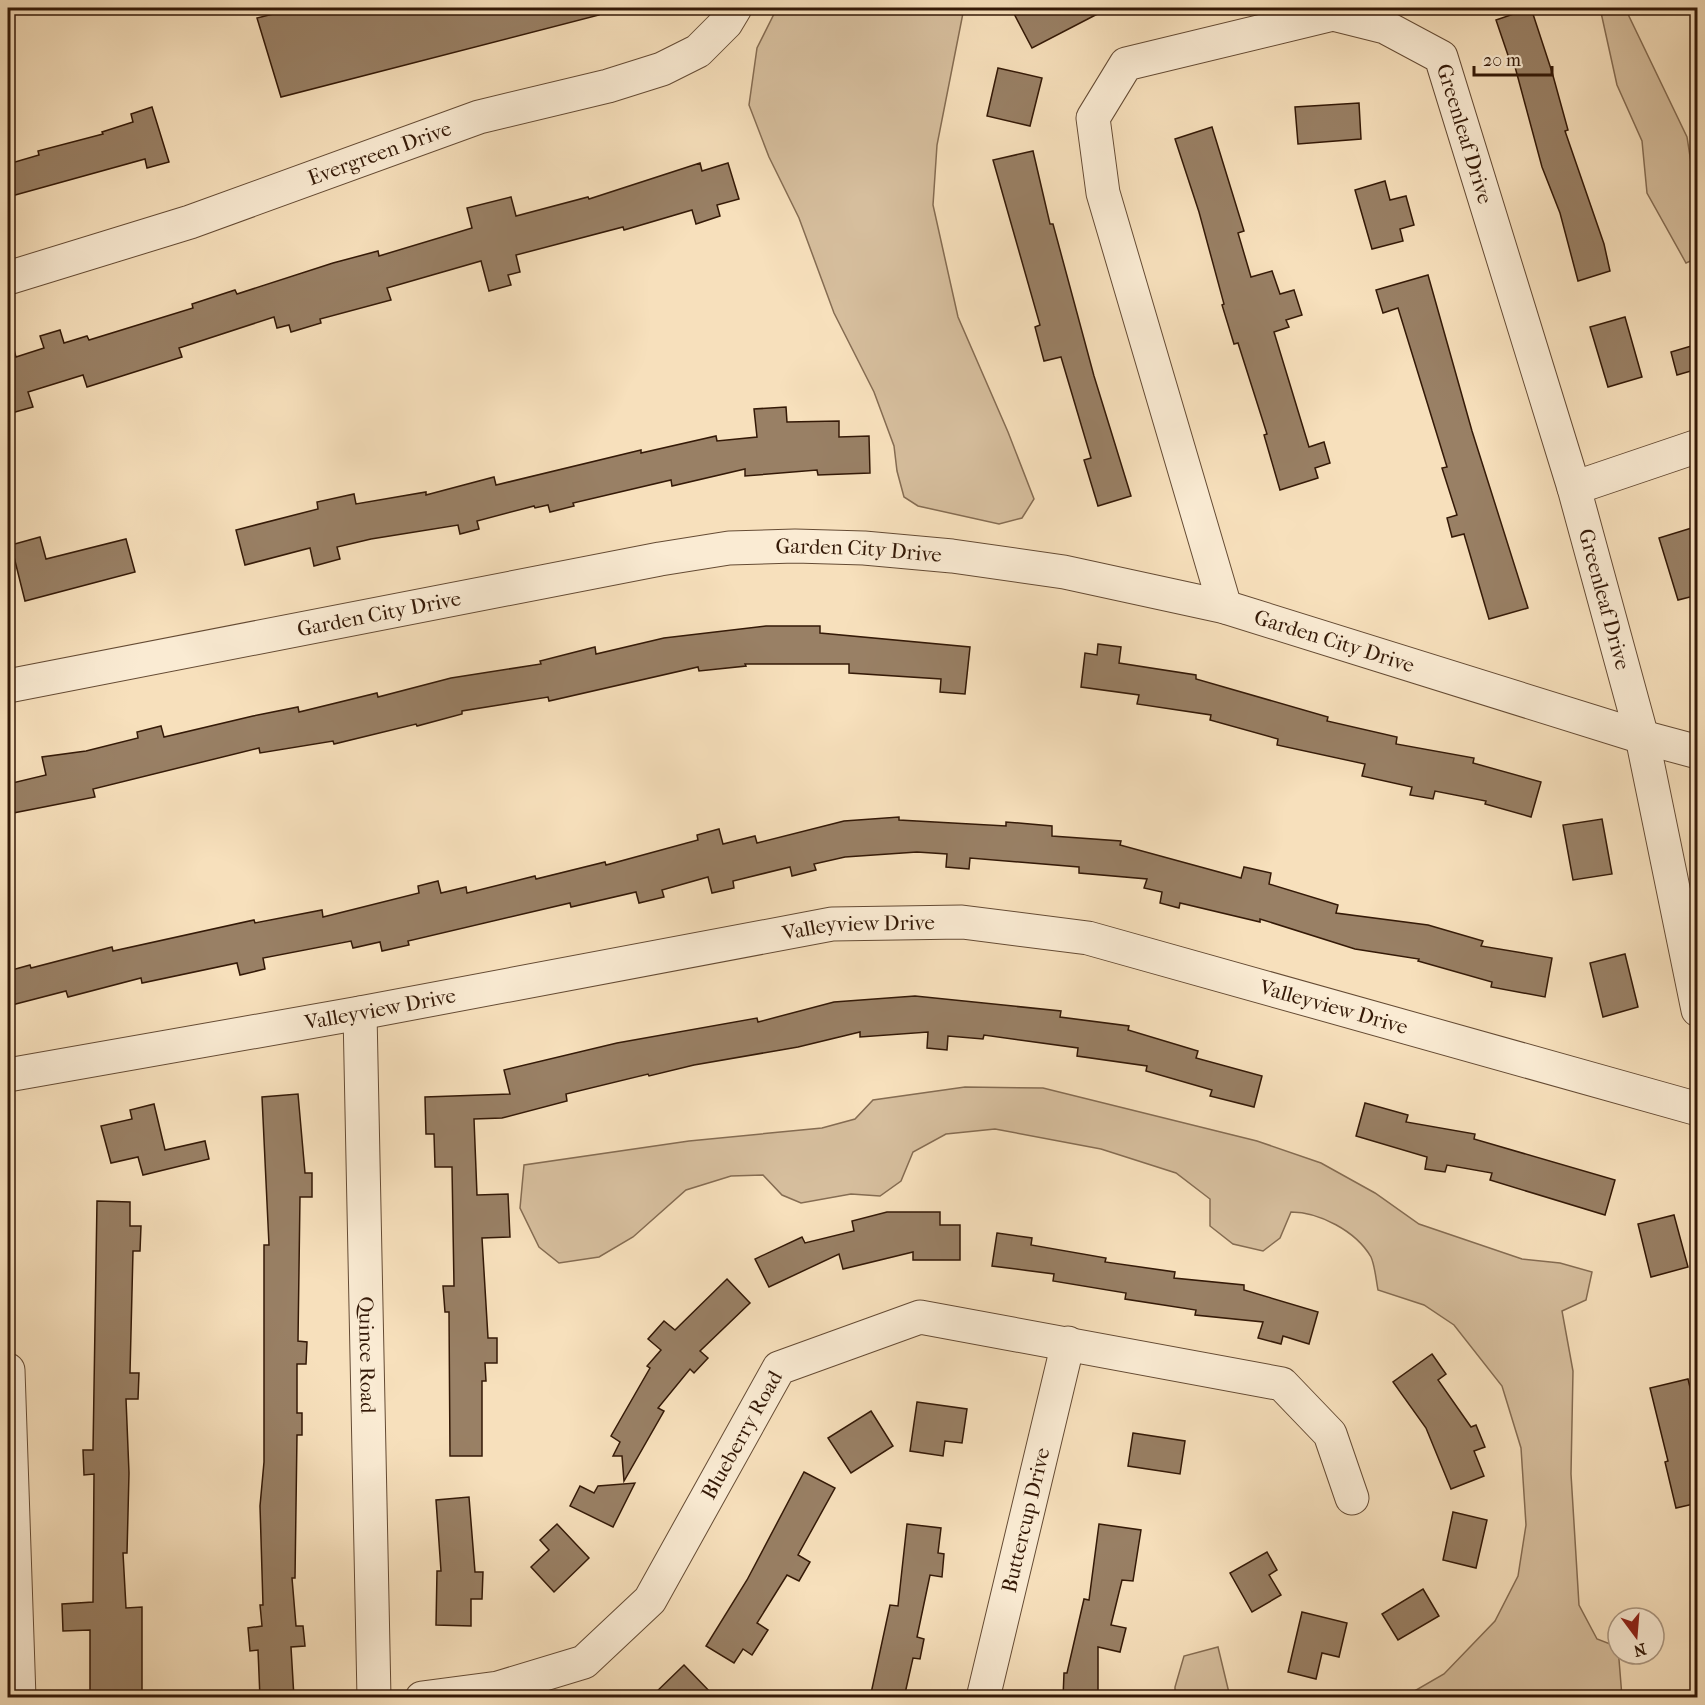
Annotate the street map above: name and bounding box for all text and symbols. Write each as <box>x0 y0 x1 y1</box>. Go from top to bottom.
scale bar <box>1474 39 1552 77</box>
text: 20 m <box>1483 50 1521 71</box>
street label: Greenleaf Drive <box>1432 61 1498 207</box>
street label: Evergreen Drive <box>304 116 454 190</box>
street label: Greenleaf Drive <box>1574 526 1635 672</box>
street label: Garden City Drive <box>775 534 943 567</box>
street label: Garden City Drive <box>295 586 463 641</box>
street label: Garden City Drive <box>1251 605 1417 677</box>
street label: Valleyview Drive <box>779 910 935 945</box>
street label: Valleyview Drive <box>1256 974 1411 1039</box>
street label: Valleyview Drive <box>302 983 458 1035</box>
street label: Quince Road <box>354 1296 380 1414</box>
street label: Blueberry Road <box>697 1366 787 1503</box>
street label: Buttercup Drive <box>997 1445 1055 1595</box>
north arrow <box>1606 1606 1666 1666</box>
text: N <box>1631 1639 1648 1661</box>

